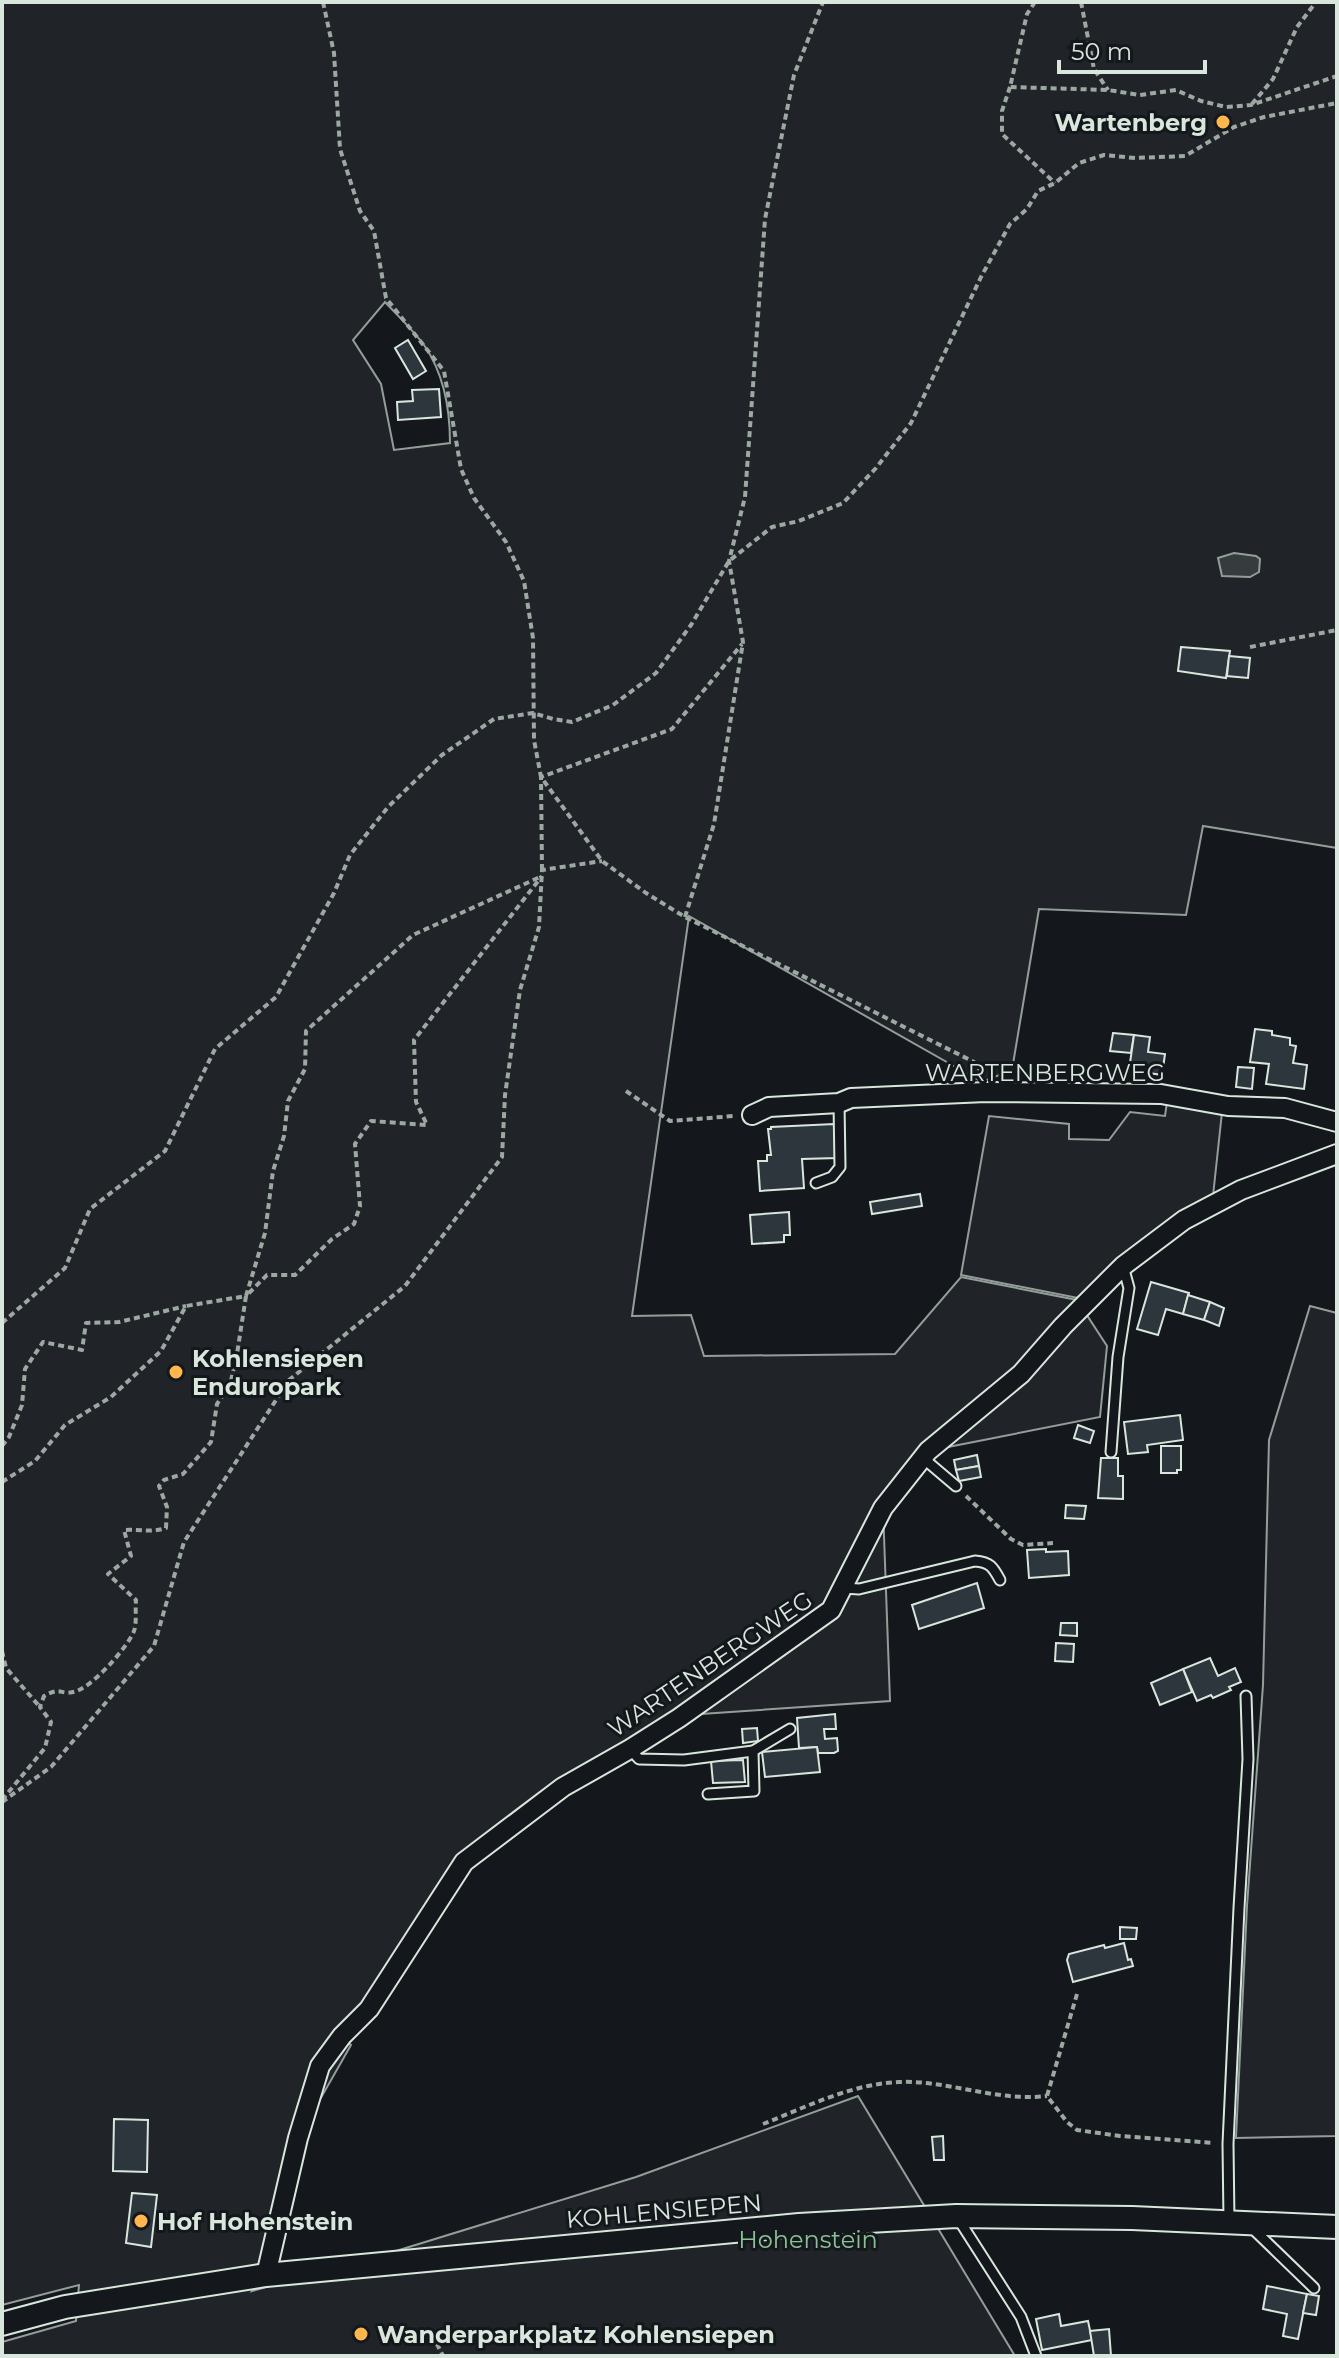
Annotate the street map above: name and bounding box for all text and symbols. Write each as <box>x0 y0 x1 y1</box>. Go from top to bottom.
scale bar <box>1059 24 1205 74</box>
text: 50 m <box>1071 37 1132 66</box>
place label: Wartenberg <box>1054 108 1207 137</box>
marker: Wartenberg <box>1214 113 1232 131</box>
street label: WARTENBERGWEG <box>925 1058 1165 1087</box>
place label: Kohlensiepen Enduropark <box>192 1344 364 1401</box>
marker: Kohlensiepen Enduropark <box>167 1363 185 1381</box>
street label: WARTENBERGWEG <box>602 1585 818 1743</box>
street label: KOHLENSIEPEN <box>565 2188 763 2234</box>
place label: Hof Hohenstein <box>157 2207 353 2236</box>
marker: Hof Hohenstein <box>132 2212 150 2230</box>
park label: Hohenstein <box>738 2225 878 2254</box>
place label: Wanderparkplatz Kohlensiepen <box>377 2320 775 2349</box>
marker: Wanderparkplatz Kohlensiepen <box>352 2325 370 2343</box>

